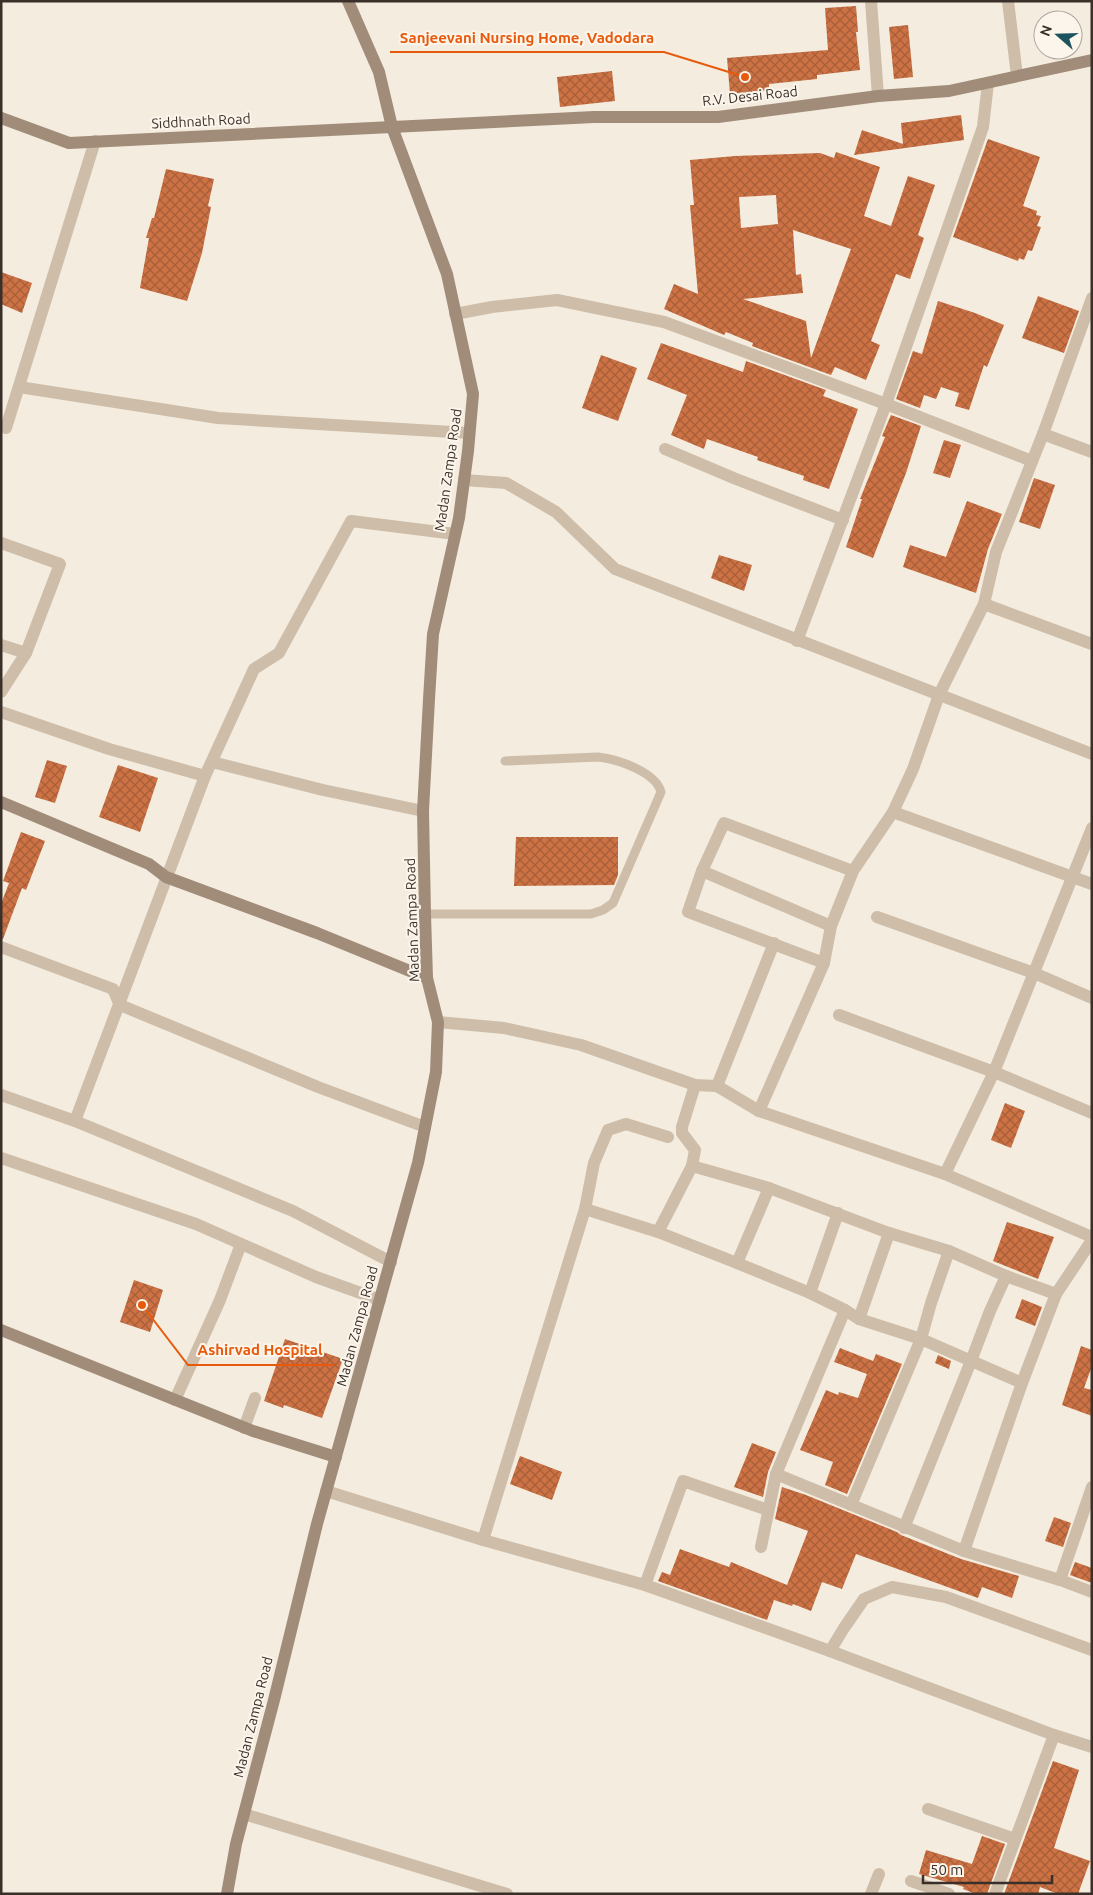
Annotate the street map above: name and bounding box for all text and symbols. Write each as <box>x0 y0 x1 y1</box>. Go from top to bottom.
north arrow <box>1033 10 1083 60</box>
callout: Sanjeevani Nursing Home, Vadodara <box>390 22 664 52</box>
text: N <box>1036 23 1055 38</box>
text: Sanjeevani Nursing Home, Vadodara <box>400 29 654 46</box>
street label: R.V. Desai Road <box>702 83 798 109</box>
street label: Siddhnath Road <box>151 110 251 132</box>
street label: Madan Zampa Road <box>431 407 465 533</box>
street label: Madan Zampa Road <box>402 858 422 982</box>
street label: Madan Zampa Road <box>333 1264 381 1388</box>
callout: Ashirvad Hospital <box>188 1335 333 1365</box>
text: Ashirvad Hospital <box>198 1341 323 1358</box>
street label: Madan Zampa Road <box>230 1655 276 1779</box>
scale bar <box>923 1852 1052 1884</box>
text: 50 m <box>930 1861 963 1878</box>

